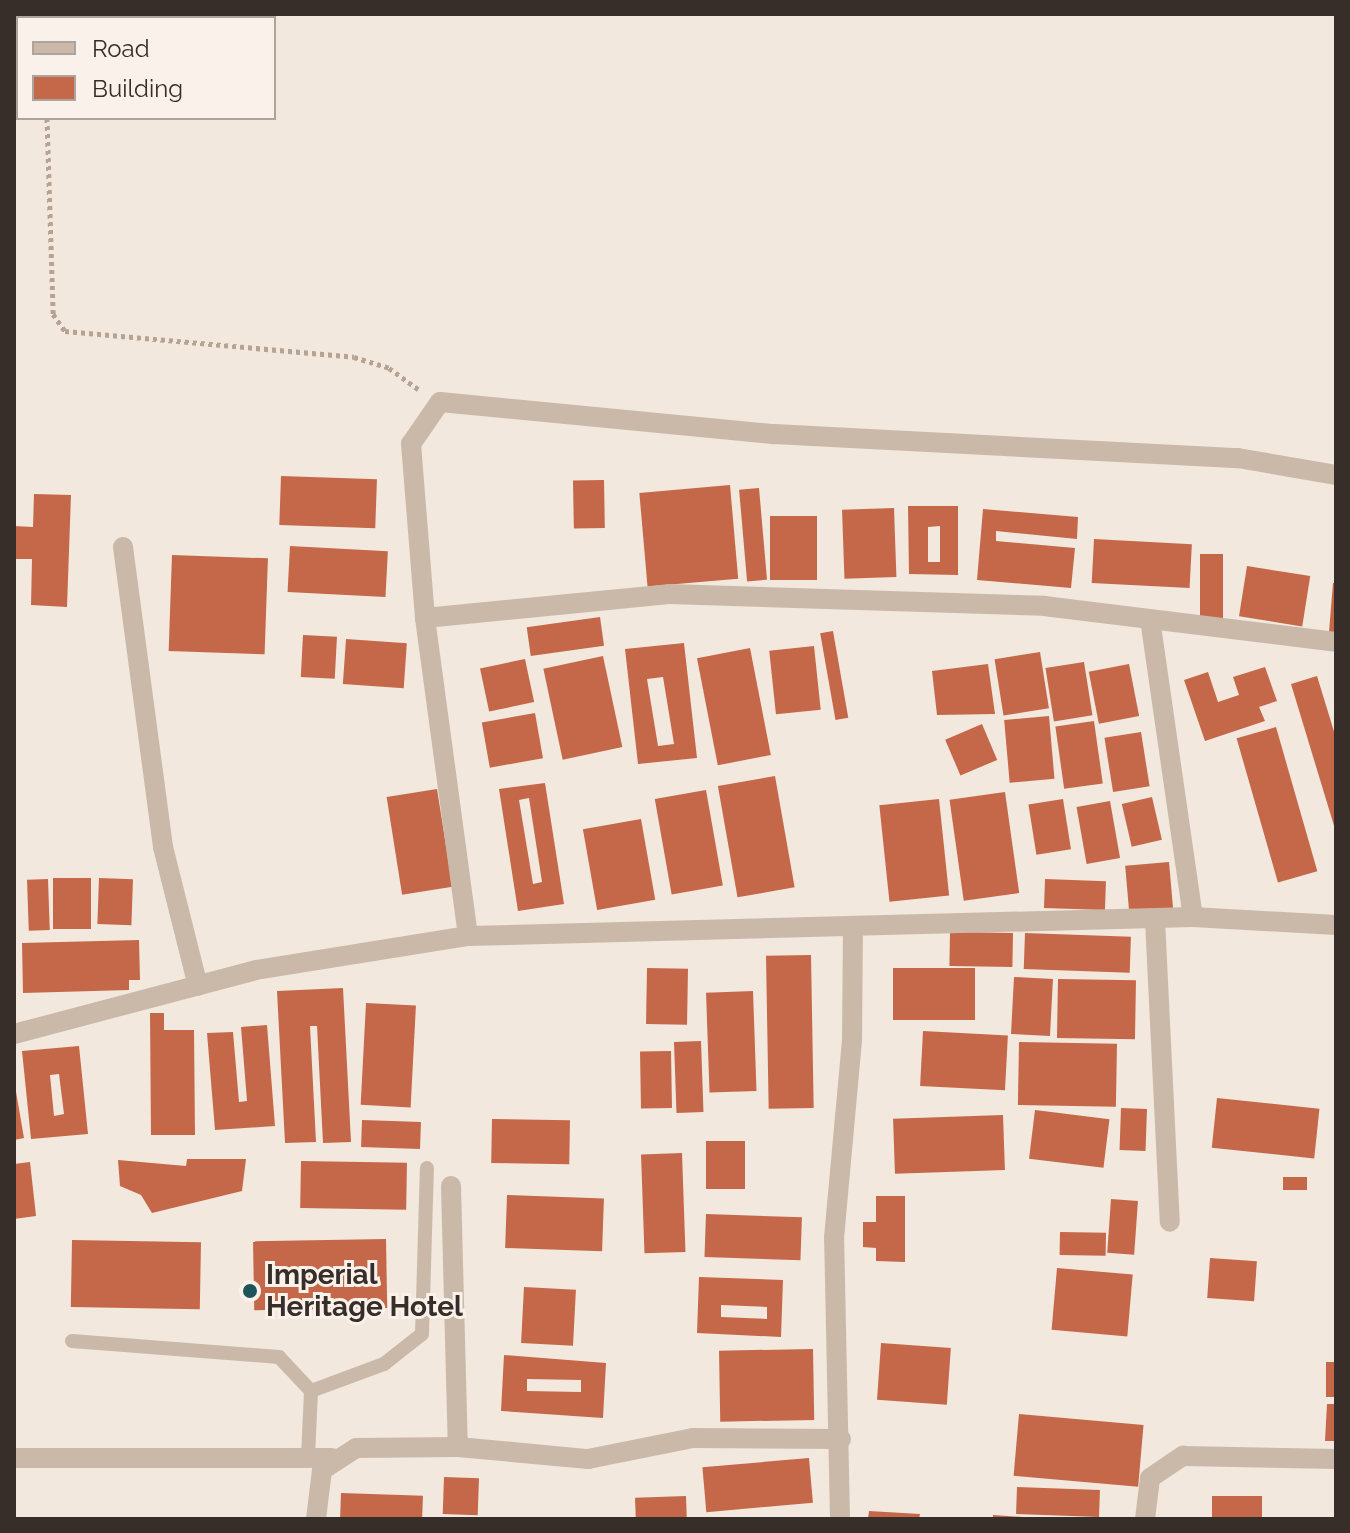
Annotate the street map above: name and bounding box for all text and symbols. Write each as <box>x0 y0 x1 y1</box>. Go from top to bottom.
legend <box>16 16 276 120</box>
text: Road <box>92 34 150 63</box>
text: Building <box>92 74 183 103</box>
place label: Imperial Heritage Hotel <box>266 1258 463 1324</box>
marker: Imperial Heritage Hotel <box>241 1282 259 1300</box>

